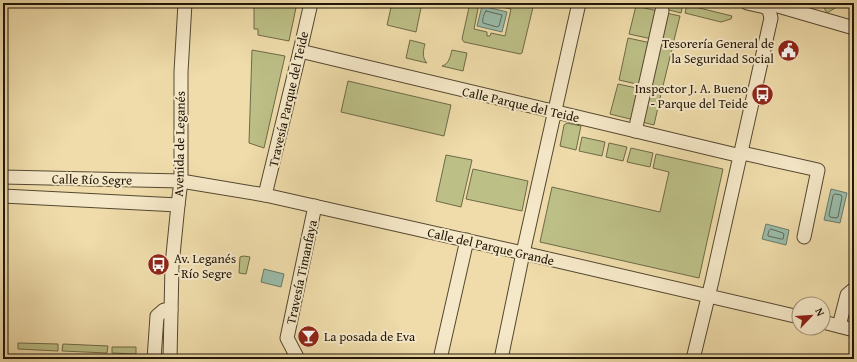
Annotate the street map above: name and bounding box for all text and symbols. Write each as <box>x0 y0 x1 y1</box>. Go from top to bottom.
street label: Travesía Parque del Teide <box>264 29 313 169</box>
place label: Tesorería General de la Seguridad Social <box>662 34 774 68</box>
public building icon: Tesorería General de la Seguridad Social <box>776 37 802 63</box>
place label: Inspector J. A. Bueno - Parque del Teide <box>635 79 748 113</box>
street label: Calle Parque del Teide <box>460 82 581 127</box>
bus stop icon: Inspector J. A. Bueno - Parque del Teide <box>750 82 776 108</box>
street label: Avenida de Leganés <box>169 91 190 197</box>
street label: Calle Río Segre <box>52 169 132 190</box>
street label: Travesía Timanfaya <box>281 217 322 326</box>
street label: Calle del Parque Grande <box>426 223 556 270</box>
place label: Av. Leganés - Río Segre <box>174 249 236 283</box>
bus stop icon: Av. Leganés - Río Segre <box>145 252 171 278</box>
north arrow <box>791 296 831 336</box>
text: N <box>811 305 829 319</box>
bar icon: La posada de Eva <box>296 323 322 349</box>
place label: La posada de Eva <box>324 327 416 346</box>

